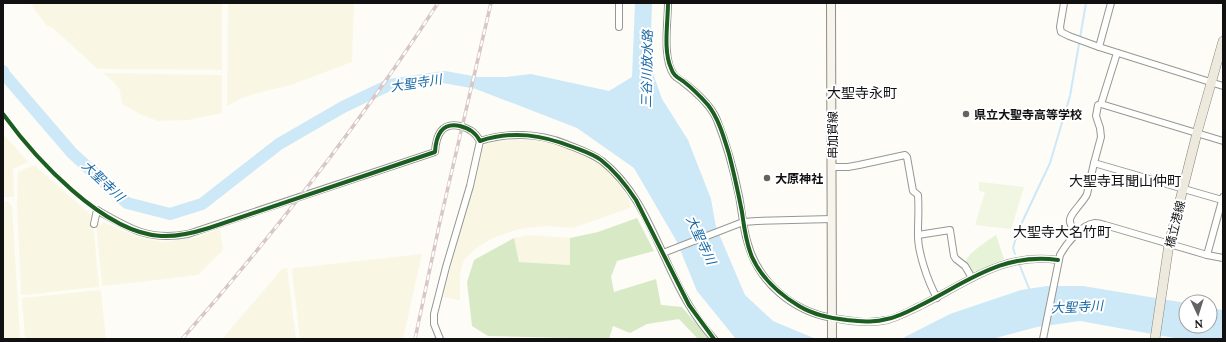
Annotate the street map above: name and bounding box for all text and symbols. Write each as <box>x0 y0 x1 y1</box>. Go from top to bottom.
water label: 三谷川放水路 <box>638 29 656 108</box>
water label: 大聖寺川 <box>389 70 445 95</box>
district label: 大聖寺永町 <box>827 84 897 102</box>
place label: 県立大聖寺高等学校 <box>974 107 1082 122</box>
marker: 県立大聖寺高等学校 <box>961 109 971 119</box>
street label: 串加賀線 <box>825 111 840 159</box>
water label: 大聖寺川 <box>78 157 129 206</box>
place label: 大原神社 <box>775 171 823 186</box>
district label: 大聖寺耳聞山仲町 <box>1069 172 1181 190</box>
marker: 大原神社 <box>762 173 772 183</box>
street label: 橋立港線 <box>1162 199 1188 249</box>
water label: 大聖寺川 <box>682 213 721 269</box>
district label: 大聖寺大名竹町 <box>1013 223 1111 241</box>
north arrow <box>1178 294 1218 334</box>
water label: 大聖寺川 <box>1051 297 1105 317</box>
text: N <box>1193 317 1203 331</box>

